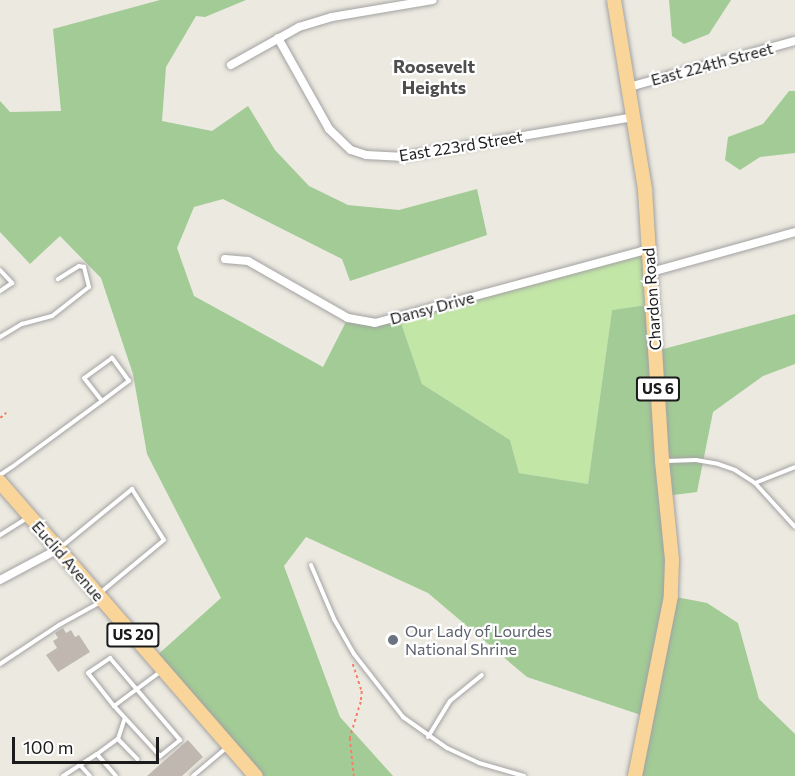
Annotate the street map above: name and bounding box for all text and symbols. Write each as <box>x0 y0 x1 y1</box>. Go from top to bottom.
street label: East 224th Street <box>649 38 775 90</box>
district label: Roosevelt Heights <box>393 56 475 98</box>
street label: East 223rd Street <box>398 127 524 165</box>
street label: Chardon Road <box>639 247 665 351</box>
street label: Dansy Drive <box>388 288 476 328</box>
road number: US 6 <box>636 377 680 401</box>
street label: Euclid Avenue <box>28 517 108 605</box>
place label: Our Lady of Lourdes National Shrine <box>405 621 552 659</box>
road number: US 20 <box>106 623 160 647</box>
marker: Our Lady of Lourdes National Shrine <box>386 633 400 647</box>
scale bar <box>15 725 162 763</box>
text: 100 m <box>23 736 73 758</box>

